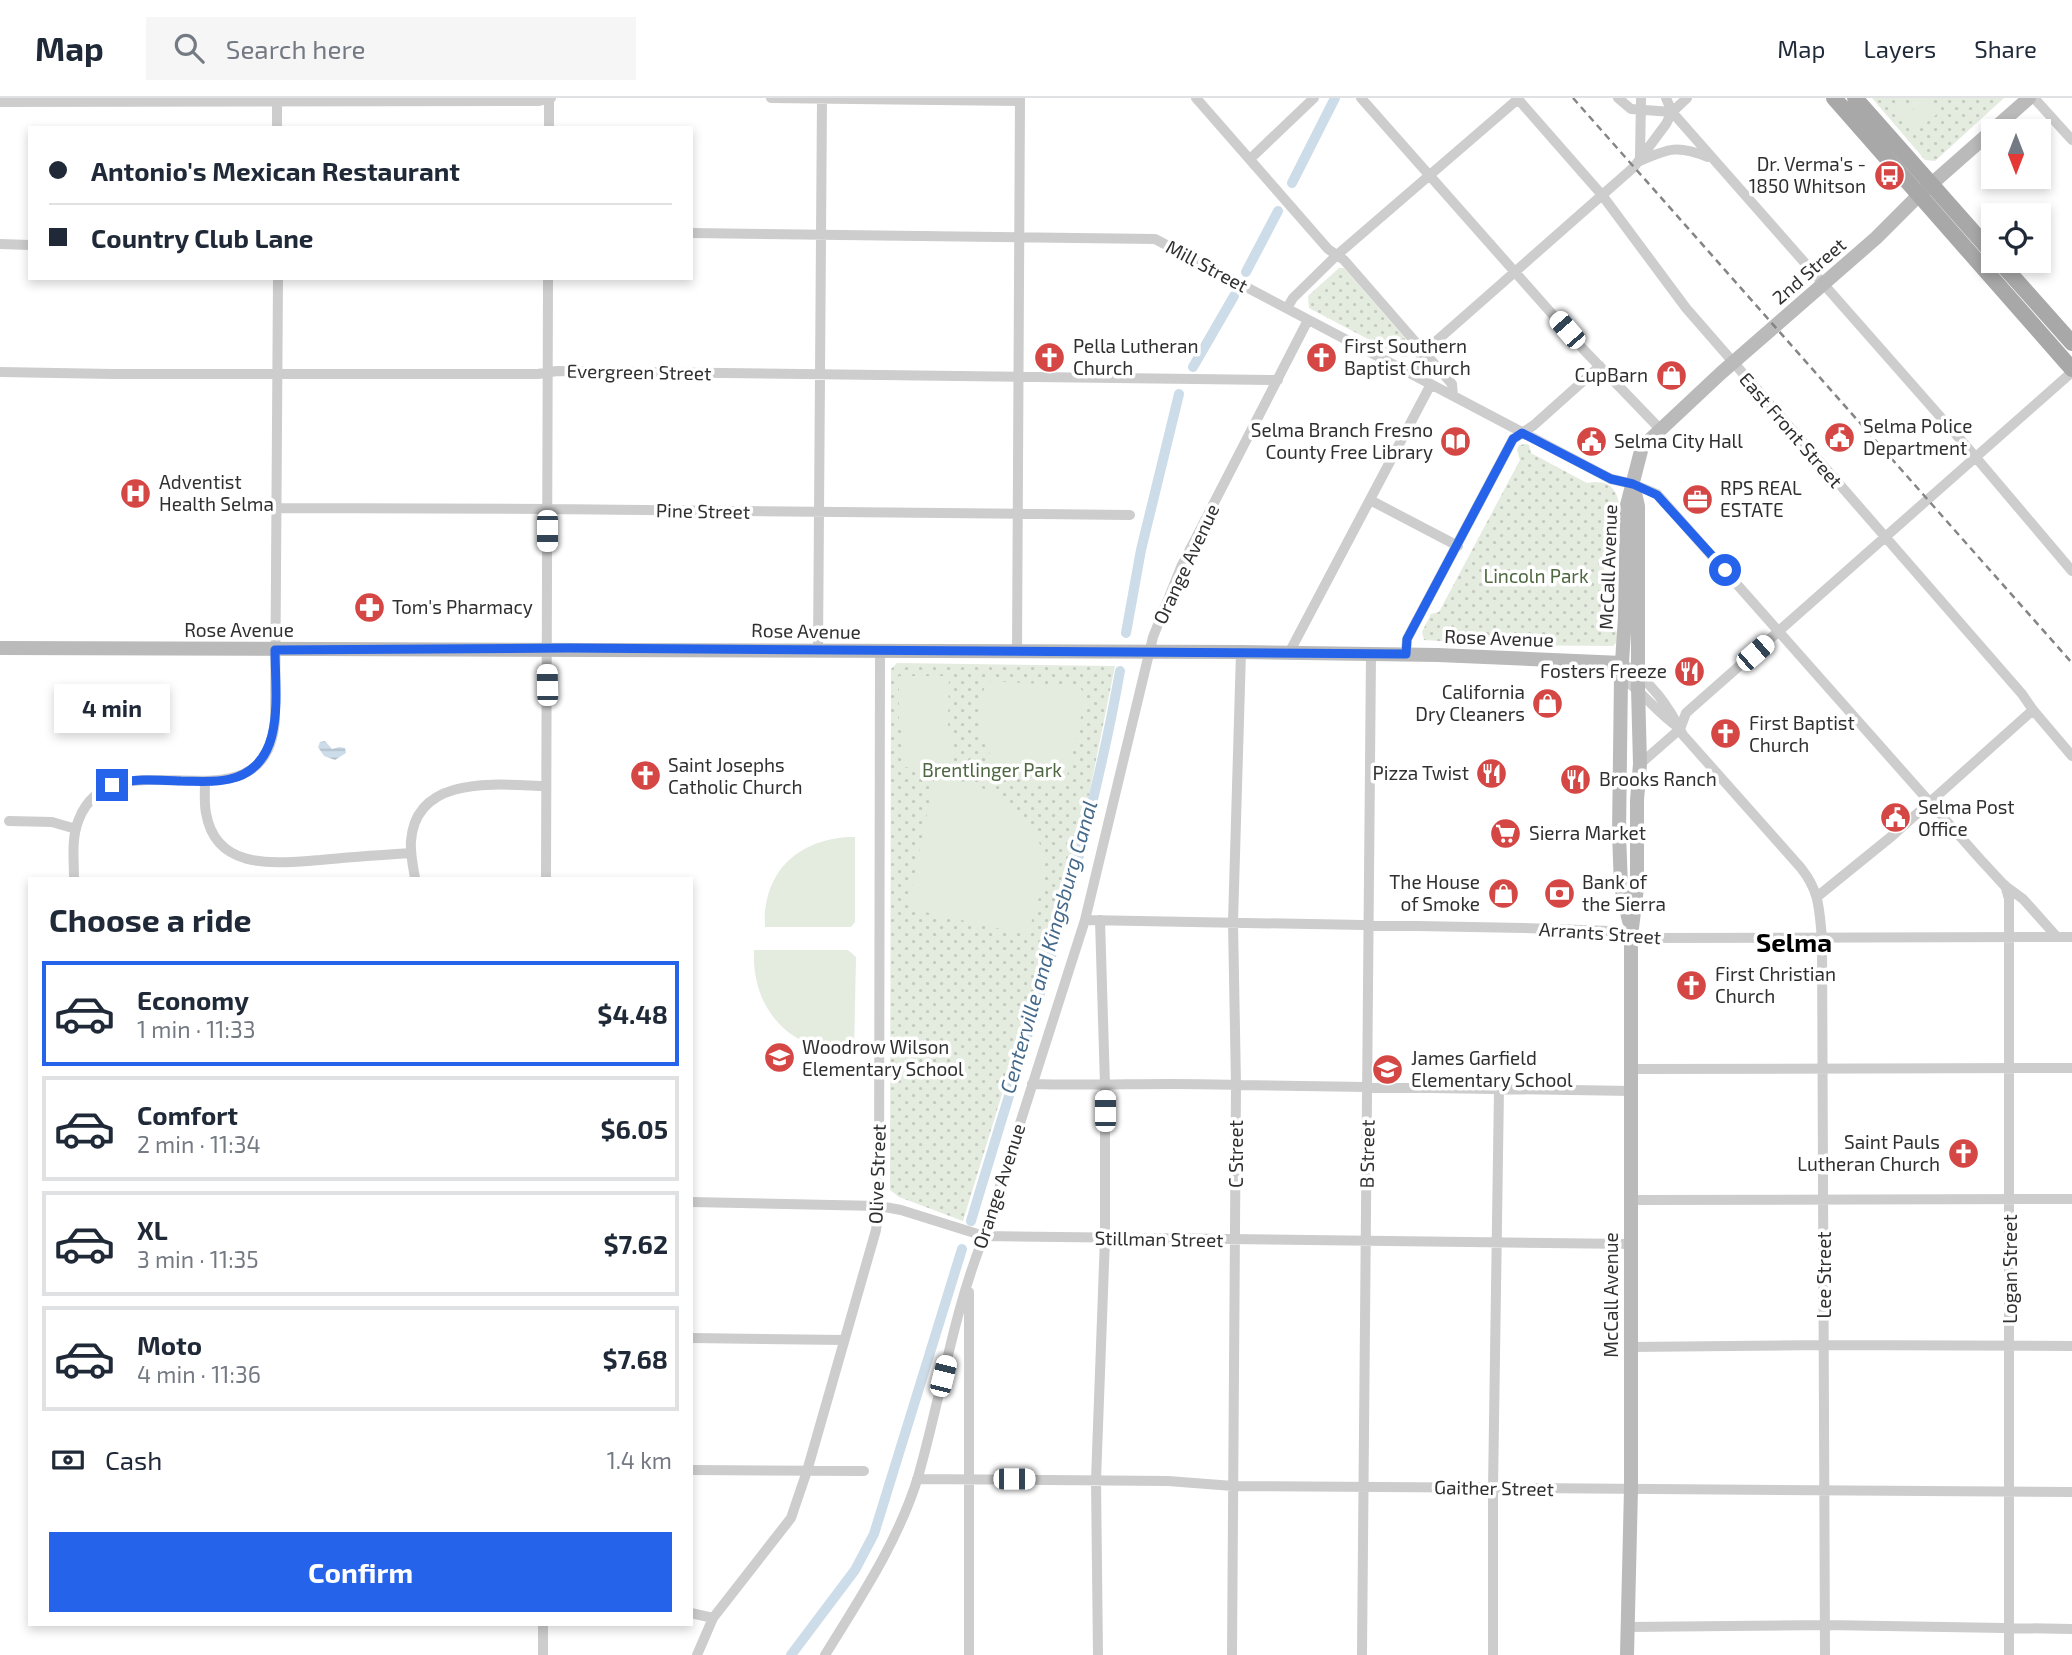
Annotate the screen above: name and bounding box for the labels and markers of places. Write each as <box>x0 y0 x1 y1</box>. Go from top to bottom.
place label: Dr. Verma's - 1850 Whitson <box>1749 152 1866 197</box>
bus stop icon: Dr. Verma's - 1850 Whitson <box>1872 158 1906 192</box>
place label: Pella Lutheran Church <box>1073 334 1198 379</box>
place label: First Southern Baptist Church <box>1344 334 1471 379</box>
church icon: Pella Lutheran Church <box>1033 340 1067 374</box>
church icon: First Southern Baptist Church <box>1304 340 1338 374</box>
shop icon: CupBarn <box>1654 358 1688 392</box>
place label: CupBarn <box>1574 363 1648 386</box>
place label: Selma Police Department <box>1863 414 1972 459</box>
place label: Selma Branch Fresno County Free Library <box>1251 418 1433 463</box>
public building icon: Selma Police Department <box>1823 420 1857 454</box>
library icon: Selma Branch Fresno County Free Library <box>1439 424 1473 458</box>
public building icon: Selma City Hall <box>1574 424 1608 458</box>
place label: Selma City Hall <box>1614 429 1743 452</box>
place label: Adventist Health Selma <box>159 470 274 515</box>
hospital icon: Adventist Health Selma <box>119 476 153 510</box>
place label: RPS REAL ESTATE <box>1720 476 1802 521</box>
office icon: RPS REAL ESTATE <box>1680 482 1714 516</box>
pharmacy icon: Tom's Pharmacy <box>352 590 386 624</box>
place label: Tom's Pharmacy <box>392 595 533 618</box>
restaurant icon: Fosters Freeze <box>1673 654 1707 688</box>
place label: Fosters Freeze <box>1540 659 1667 682</box>
place label: California Dry Cleaners <box>1415 680 1525 725</box>
shop icon: California Dry Cleaners <box>1531 686 1565 720</box>
place label: First Baptist Church <box>1749 711 1855 756</box>
church icon: First Baptist Church <box>1709 717 1743 751</box>
place label: Saint Josephs Catholic Church <box>668 753 803 798</box>
restaurant icon: Pizza Twist <box>1475 756 1509 790</box>
church icon: Saint Josephs Catholic Church <box>628 759 662 793</box>
place label: Pizza Twist <box>1373 761 1469 784</box>
restaurant icon: Brooks Ranch <box>1559 762 1593 796</box>
place label: Brooks Ranch <box>1599 767 1717 790</box>
place label: Selma Post Office <box>1918 795 2015 840</box>
public building icon: Selma Post Office <box>1878 801 1912 835</box>
supermarket icon: Sierra Market <box>1489 816 1523 850</box>
place label: Sierra Market <box>1529 821 1646 844</box>
place label: The House of Smoke <box>1389 870 1480 915</box>
place label: Bank of the Sierra <box>1582 870 1666 915</box>
shop icon: The House of Smoke <box>1486 876 1520 910</box>
bank icon: Bank of the Sierra <box>1542 876 1576 910</box>
place label: First Christian Church <box>1715 962 1836 1007</box>
church icon: First Christian Church <box>1675 968 1709 1002</box>
place label: Woodrow Wilson Elementary School <box>802 1035 964 1080</box>
school or university icon: Woodrow Wilson Elementary School <box>762 1041 796 1075</box>
place label: James Garfield Elementary School <box>1411 1046 1573 1091</box>
school or university icon: James Garfield Elementary School <box>1371 1052 1405 1086</box>
place label: Saint Pauls Lutheran Church <box>1797 1130 1940 1175</box>
church icon: Saint Pauls Lutheran Church <box>1946 1136 1980 1170</box>

